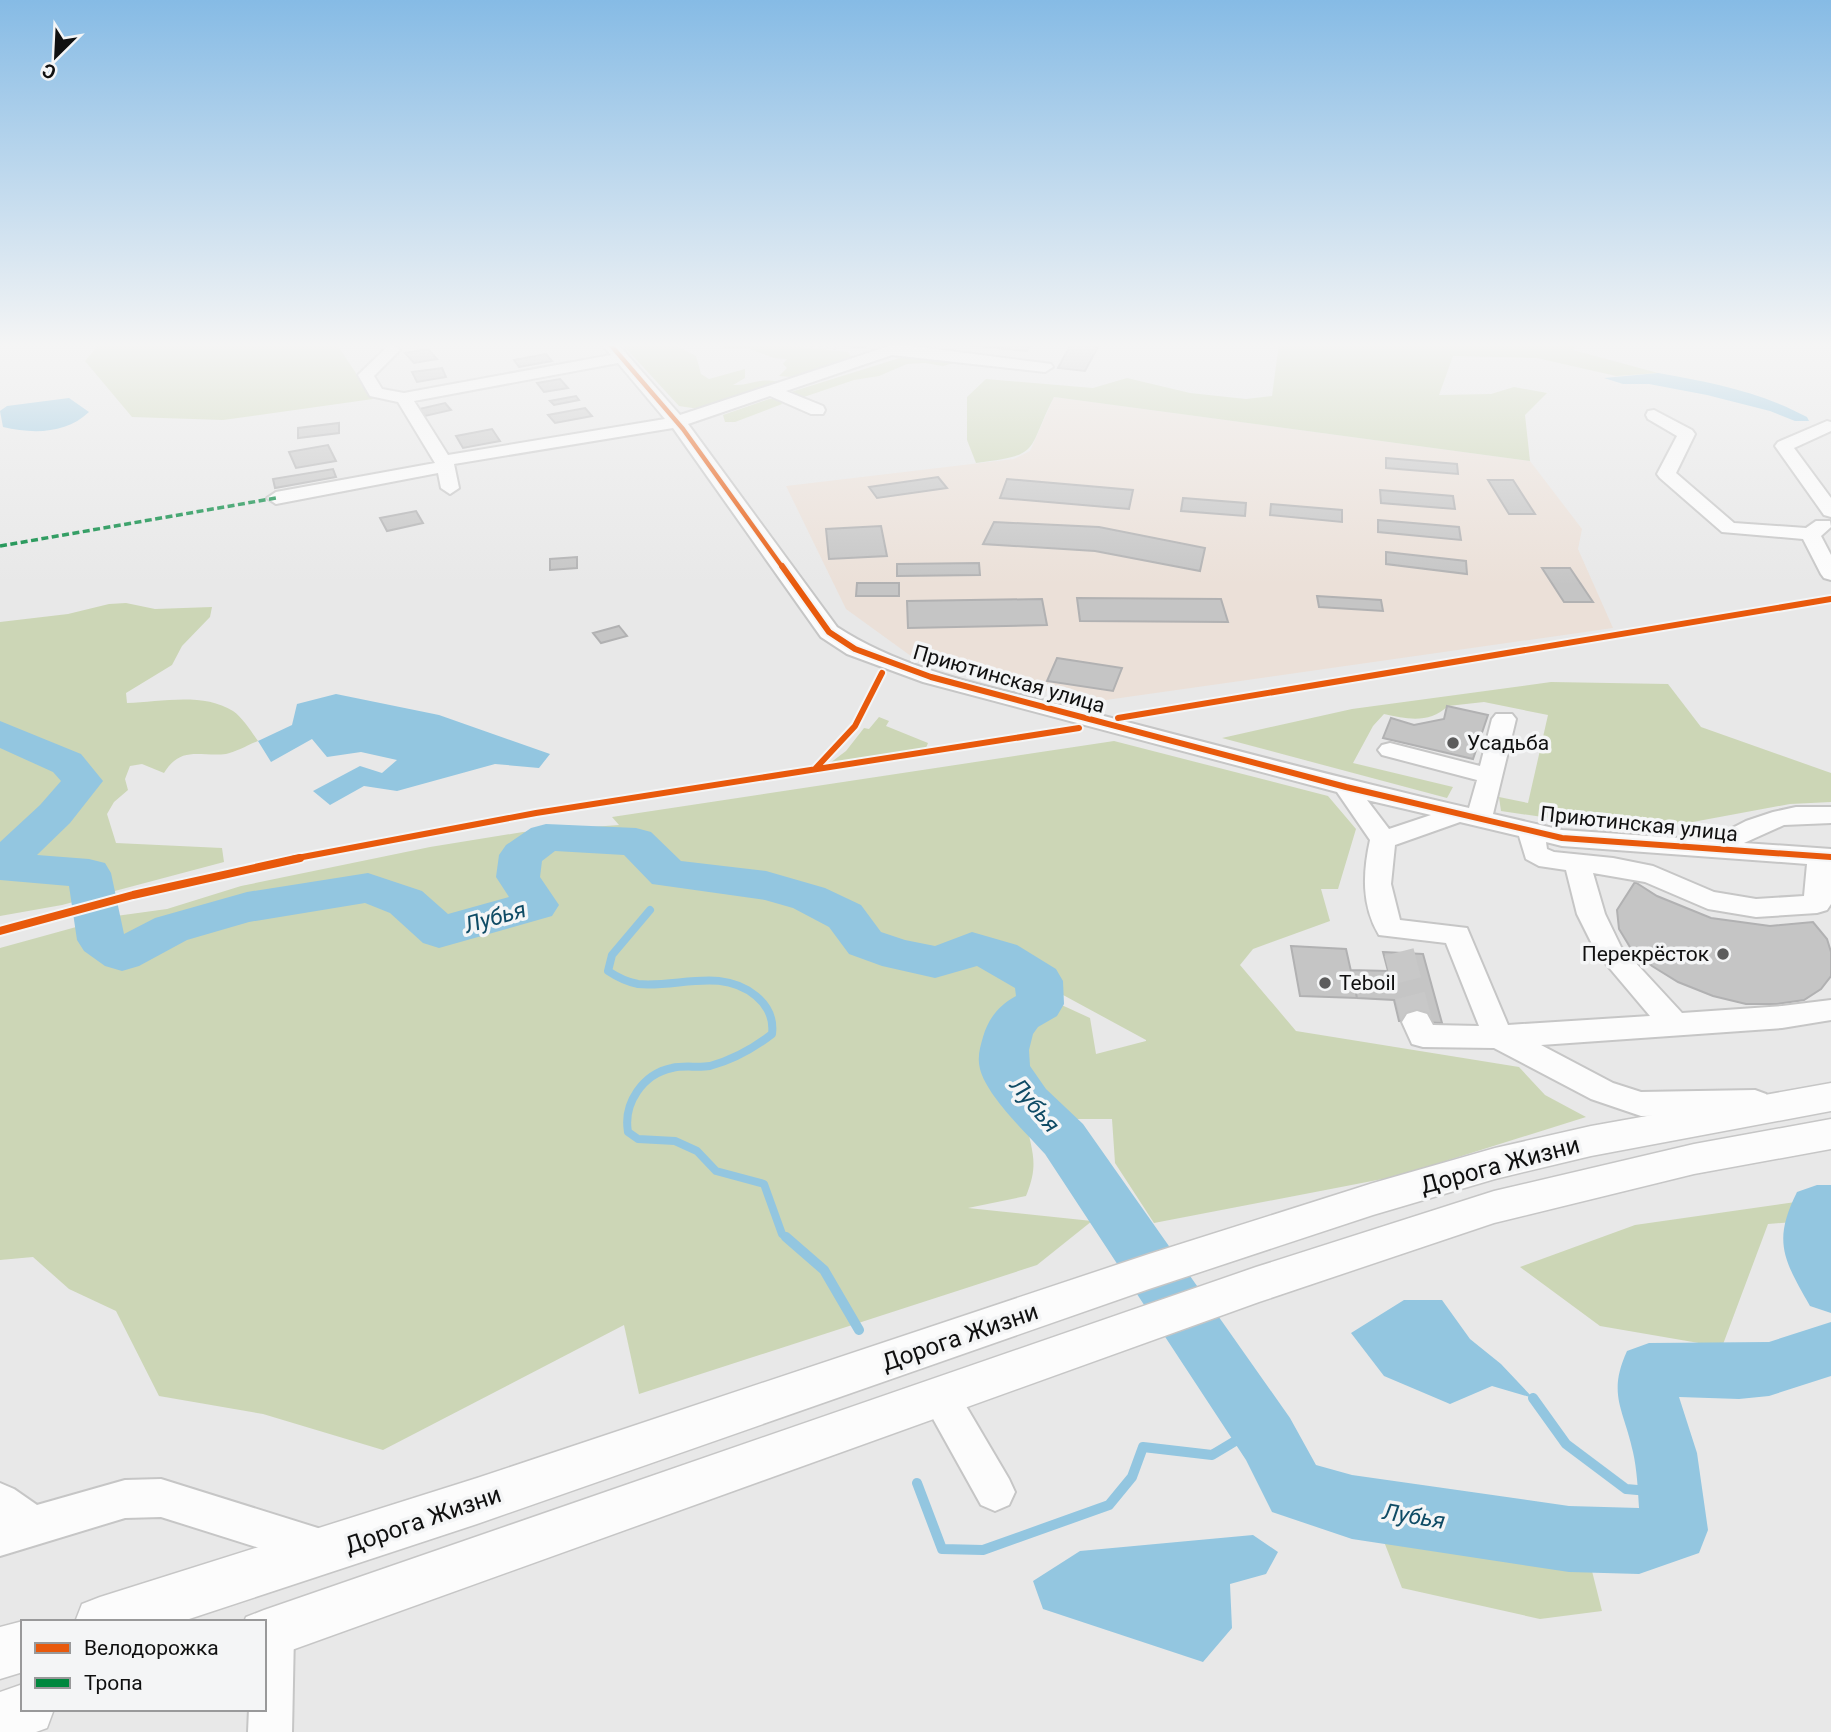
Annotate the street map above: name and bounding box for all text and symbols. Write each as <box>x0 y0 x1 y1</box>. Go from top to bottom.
north arrow <box>21 21 91 91</box>
text: С <box>39 58 60 84</box>
street label: Приютинская улица <box>910 640 1108 718</box>
place label: Усадьба <box>1467 731 1549 755</box>
marker: Усадьба <box>1445 735 1461 751</box>
street label: Приютинская улица <box>1539 802 1739 846</box>
water label: Лубья <box>460 896 529 939</box>
place label: Перекрёсток <box>1582 942 1710 966</box>
marker: Перекрёсток <box>1715 946 1731 962</box>
place label: Teboil <box>1339 971 1396 995</box>
marker: Teboil <box>1317 975 1333 991</box>
water label: Лубья <box>1003 1072 1065 1138</box>
street label: Дорога Жизни <box>1417 1130 1583 1200</box>
street label: Дорога Жизни <box>878 1297 1042 1377</box>
street label: Дорога Жизни <box>341 1480 505 1560</box>
water label: Лубья <box>1380 1498 1447 1535</box>
legend <box>21 1620 266 1711</box>
text: Велодорожка <box>84 1636 219 1660</box>
text: Тропа <box>84 1671 143 1695</box>

